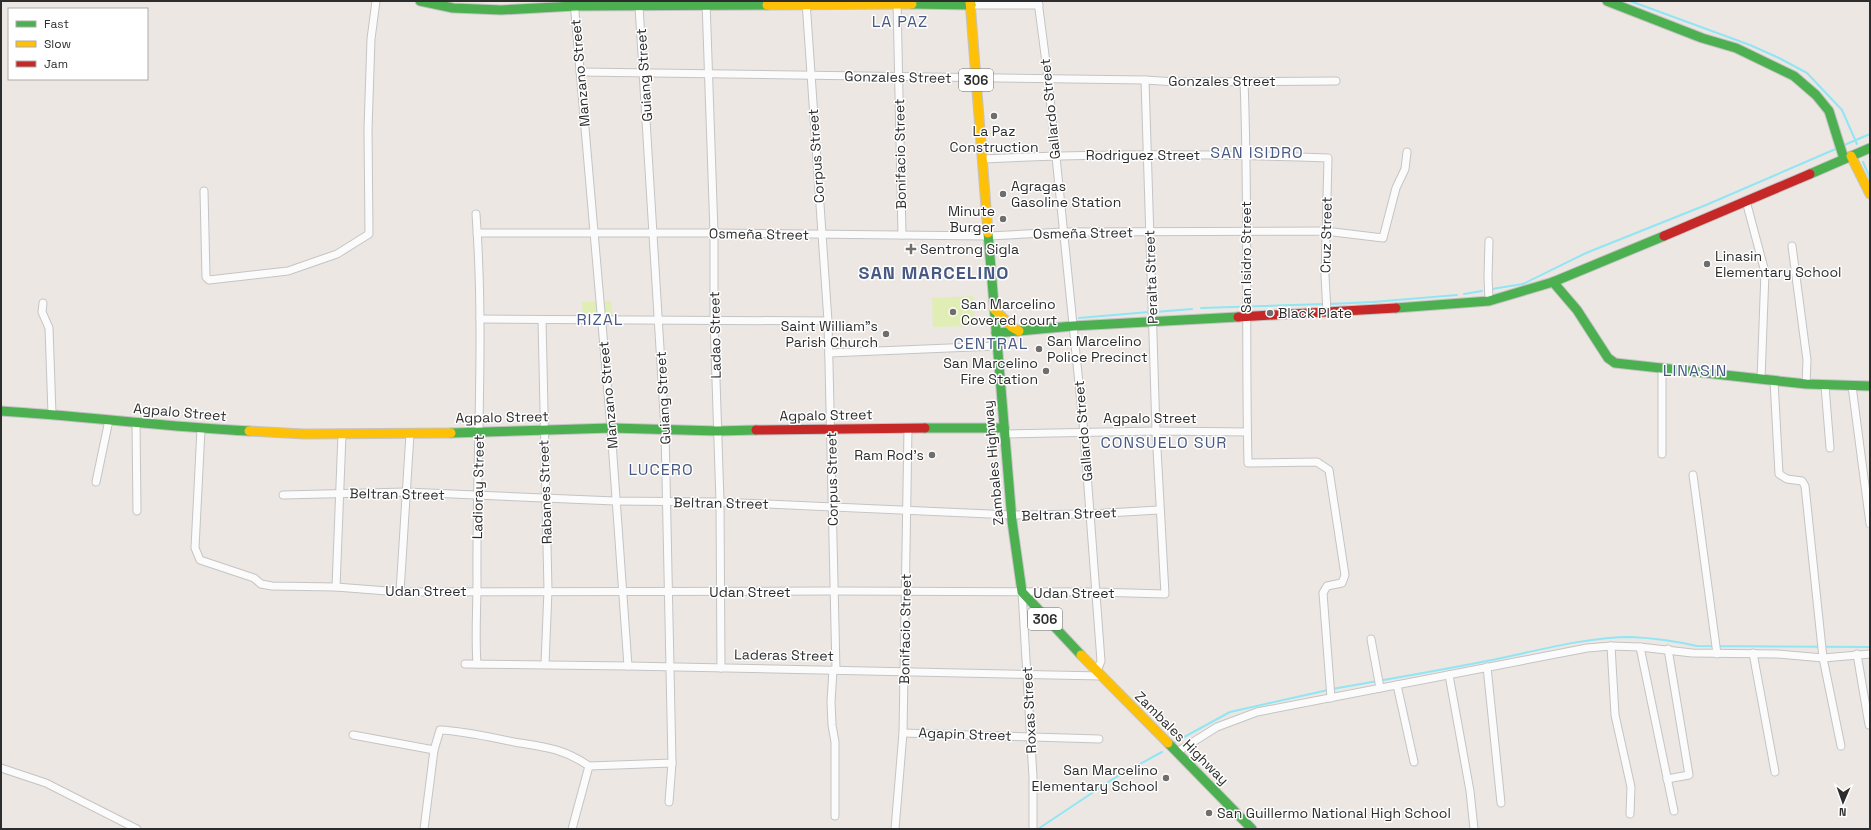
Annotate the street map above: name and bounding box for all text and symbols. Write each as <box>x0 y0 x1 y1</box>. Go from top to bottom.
legend <box>8 8 148 80</box>
district label: LA PAZ <box>872 11 928 32</box>
text: Fast <box>44 16 69 32</box>
street label: Manzano Street <box>566 19 594 127</box>
street label: Guiang Street <box>632 28 656 122</box>
text: Slow <box>44 36 71 52</box>
text: Jam <box>44 56 68 72</box>
street label: Gallardo Street <box>1036 58 1064 160</box>
street label: Gonzales Street <box>844 67 952 87</box>
road number: 306 <box>959 69 993 91</box>
street label: Gonzales Street <box>1168 72 1276 90</box>
street label: Bonifacio Street <box>890 99 910 209</box>
street label: Corpus Street <box>804 108 828 204</box>
marker: La Paz Construction <box>989 111 999 121</box>
place label: La Paz Construction <box>950 122 1038 156</box>
district label: SAN ISIDRO <box>1210 142 1304 163</box>
street label: Rodriguez Street <box>1086 146 1200 164</box>
place label: Agragas Gasoline Station <box>1011 177 1121 211</box>
marker: Agragas Gasoline Station <box>998 189 1008 199</box>
street label: Cruz Street <box>1316 197 1336 273</box>
street label: San Isidro Street <box>1237 201 1255 313</box>
place label: Minute Burger <box>948 202 995 236</box>
marker: Minute Burger <box>998 214 1008 224</box>
street label: Osmeña Street <box>1033 223 1133 243</box>
street label: Osmeña Street <box>709 224 809 244</box>
street label: Peralta Street <box>1140 230 1162 324</box>
place label: Sentrong Sigla <box>920 240 1019 258</box>
marker: Sentrong Sigla <box>905 243 917 255</box>
place label: Linasin Elementary School <box>1715 247 1841 281</box>
marker: Linasin Elementary School <box>1702 259 1712 269</box>
district label: SAN MARCELINO <box>859 261 1009 284</box>
street label: Ladao Street <box>705 291 725 379</box>
place label: San Marcelino Covered court <box>961 295 1057 329</box>
place label: Black Plate <box>1278 304 1352 322</box>
marker: San Marcelino Covered court <box>948 307 958 317</box>
marker: Black Plate <box>1265 308 1275 318</box>
district label: RIZAL <box>576 309 624 330</box>
place label: Saint William"s Parish Church <box>781 317 878 351</box>
marker: Saint William"s Parish Church <box>881 329 891 339</box>
place label: San Marcelino Police Precinct <box>1047 332 1148 366</box>
district label: CENTRAL <box>953 333 1029 354</box>
street label: Manzano Street <box>594 341 622 449</box>
marker: San Marcelino Police Precinct <box>1034 344 1044 354</box>
street label: Guiang Street <box>652 351 674 445</box>
place label: San Marcelino Fire Station <box>943 354 1038 388</box>
district label: LINASIN <box>1663 360 1727 381</box>
marker: San Marcelino Fire Station <box>1041 366 1051 376</box>
street label: Gallardo Street <box>1070 380 1096 482</box>
street label: Agpalo Street <box>133 399 227 425</box>
street label: Zambales Highway <box>979 400 1007 526</box>
street label: Agpalo Street <box>779 405 873 425</box>
street label: Agpalo Street <box>455 407 549 427</box>
street label: Agpalo Street <box>1103 409 1197 427</box>
street label: Corpus Street <box>822 432 842 526</box>
district label: CONSUELO SUR <box>1101 432 1227 453</box>
street label: Ladioray Street <box>468 435 488 539</box>
street label: Rabanes Street <box>534 439 556 545</box>
place label: Ram Rod's <box>854 446 924 464</box>
marker: Ram Rod's <box>927 450 937 460</box>
district label: LUCERO <box>628 459 694 480</box>
street label: Beltran Street <box>349 484 445 504</box>
street label: Beltran Street <box>673 493 769 513</box>
street label: Beltran Street <box>1021 503 1117 525</box>
street label: Bonifacio Street <box>895 574 915 684</box>
street label: Udan Street <box>385 582 467 600</box>
street label: Udan Street <box>709 583 791 601</box>
street label: Udan Street <box>1033 584 1115 602</box>
road number: 306 <box>1028 608 1062 630</box>
street label: Laderas Street <box>734 645 834 665</box>
street label: Roxas Street <box>1018 666 1040 754</box>
street label: Zambales Highway <box>1131 687 1233 789</box>
street label: Agapin Street <box>918 723 1012 745</box>
place label: San Marcelino Elementary School <box>1032 761 1158 795</box>
marker: San Marcelino Elementary School <box>1161 773 1171 783</box>
north arrow <box>1823 782 1863 822</box>
place label: San Guillermo National High School <box>1217 804 1451 822</box>
text: N <box>1839 805 1847 819</box>
marker: San Guillermo National High School <box>1204 808 1214 818</box>

